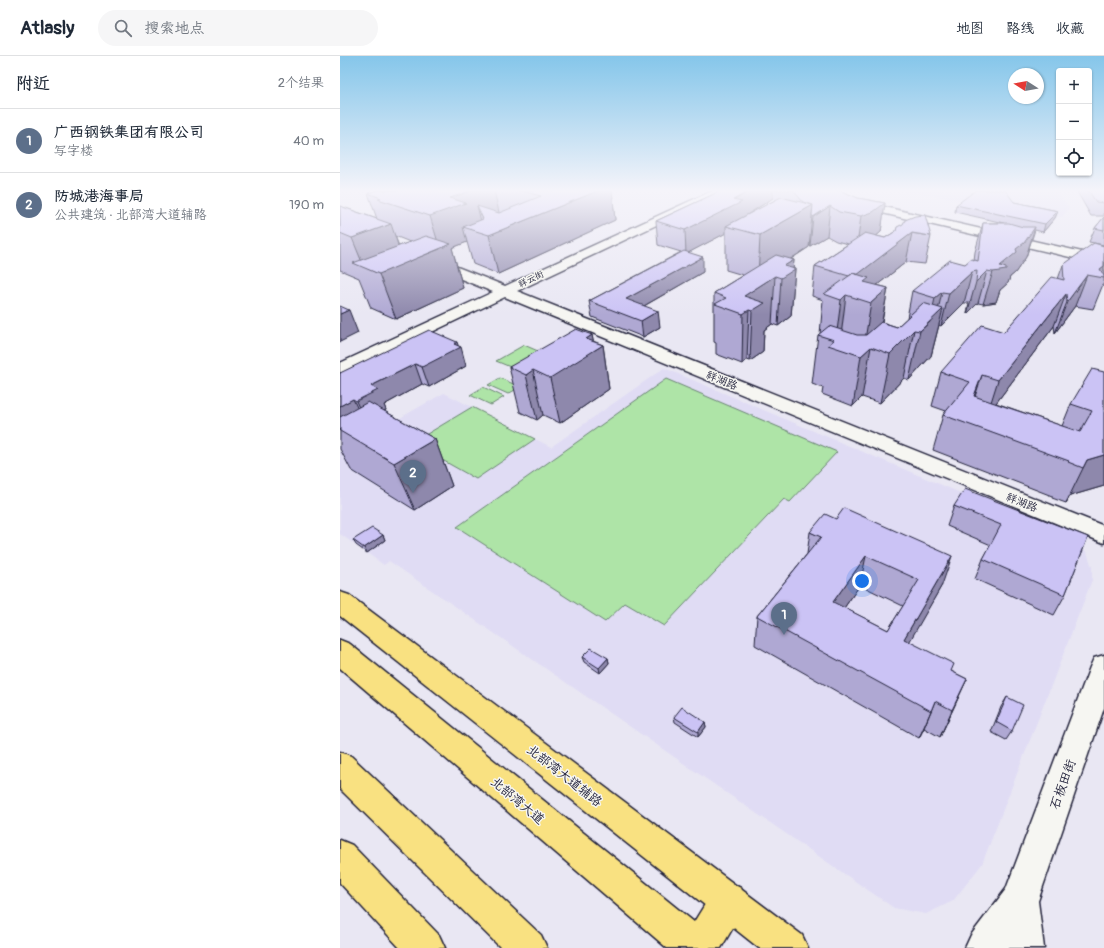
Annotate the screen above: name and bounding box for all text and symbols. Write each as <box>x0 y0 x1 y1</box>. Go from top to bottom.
search box <box>98 10 378 46</box>
text: Atlasly <box>20 16 74 40</box>
icon: search <box>112 17 134 39</box>
text: 搜索地点 <box>144 19 205 38</box>
text: 地图 <box>956 20 984 37</box>
text: 路线 <box>1006 20 1034 37</box>
text: 收藏 <box>1056 20 1084 37</box>
north arrow <box>1008 68 1044 104</box>
map controls <box>1056 68 1092 176</box>
button: + <box>1056 68 1092 104</box>
text: 附近 <box>16 73 50 94</box>
text: 2个结果 <box>278 75 324 91</box>
button: − <box>1056 104 1092 140</box>
text: 广西钢铁集团有限公司 <box>54 123 204 142</box>
text: 1 <box>26 133 32 149</box>
text: 40 m <box>293 133 324 149</box>
button: locate <box>1056 140 1092 176</box>
text: 写字楼 <box>54 143 93 159</box>
text: 防城港海事局 <box>54 187 144 206</box>
text: 2 <box>25 197 33 213</box>
text: 190 m <box>289 197 324 213</box>
text: 公共建筑 · 北部湾大道辅路 <box>54 207 207 223</box>
street label: 祥云街 <box>517 269 546 290</box>
street label: 祥湖路 <box>704 368 740 393</box>
pin: 2 <box>400 460 426 493</box>
street label: 祥湖路 <box>1004 490 1040 515</box>
your location <box>852 571 872 591</box>
pin: 1 <box>771 602 797 635</box>
street label: 北部湾大道辅路 <box>524 741 605 810</box>
street label: 石板田街 <box>1047 757 1079 812</box>
street label: 北部湾大道 <box>487 774 547 828</box>

